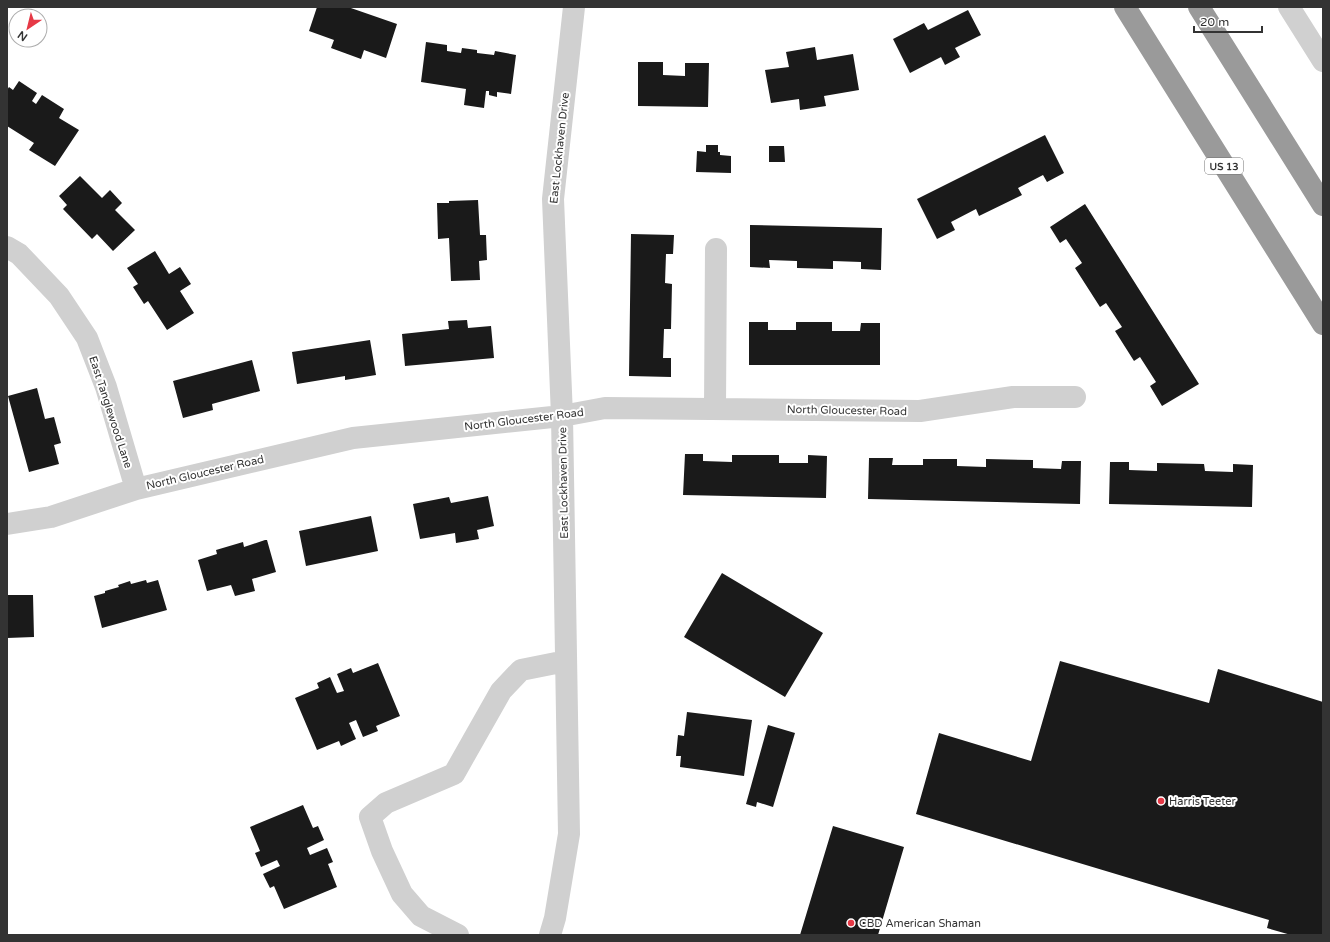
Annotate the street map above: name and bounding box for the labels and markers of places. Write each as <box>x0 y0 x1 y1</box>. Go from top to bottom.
place label: Harris Teeter <box>1169 795 1237 808</box>
marker: Harris Teeter <box>1156 796 1166 806</box>
place label: CBD American Shaman <box>859 917 981 930</box>
marker: CBD American Shaman <box>846 918 856 928</box>

